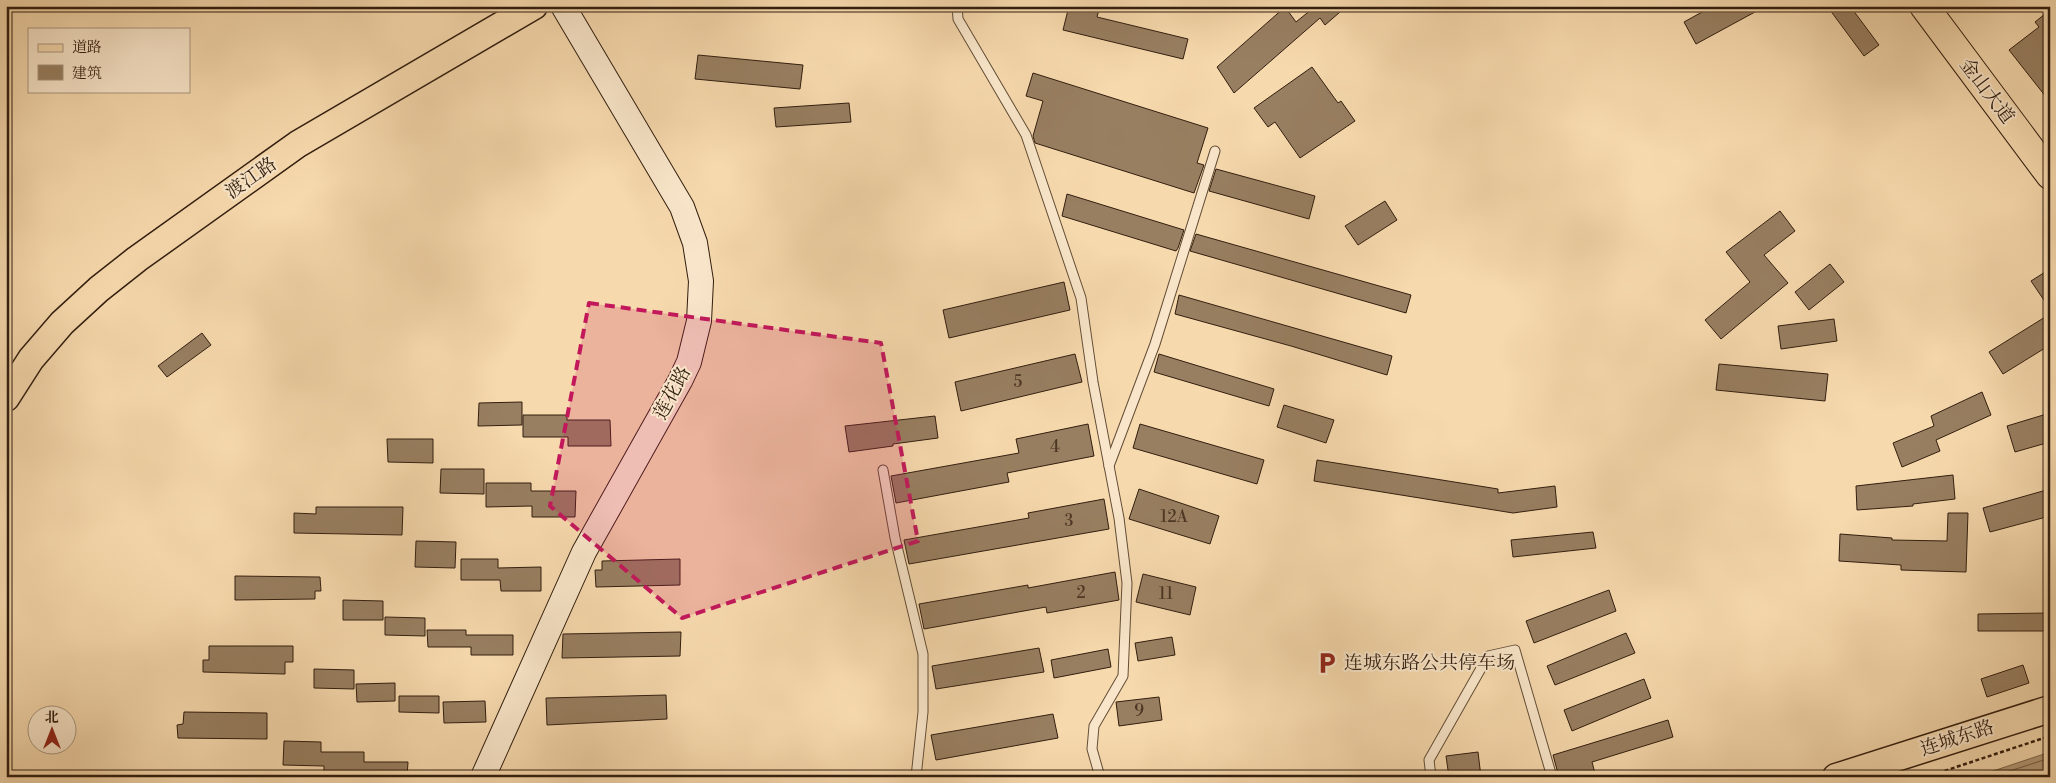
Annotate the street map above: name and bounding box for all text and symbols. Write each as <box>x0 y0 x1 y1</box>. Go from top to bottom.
legend <box>28 28 190 92</box>
text: 道路 <box>72 38 102 57</box>
street label: 金山大道 <box>1955 53 2019 129</box>
text: 建筑 <box>72 64 102 83</box>
street label: 渡江路 <box>221 152 281 204</box>
street label: 莲花路 <box>648 362 696 424</box>
house number: 5 <box>1014 372 1023 392</box>
house number: 4 <box>1050 437 1060 457</box>
house number: 12A <box>1160 507 1189 527</box>
house number: 3 <box>1065 511 1074 531</box>
house number: 2 <box>1076 583 1086 603</box>
house number: 11 <box>1159 584 1173 604</box>
parking icon: 连城东路公共停车场 <box>1314 650 1340 676</box>
place label: 连城东路公共停车场 <box>1344 651 1515 675</box>
house number: 9 <box>1134 701 1144 721</box>
north arrow <box>28 706 78 756</box>
text: 北 <box>45 709 59 727</box>
street label: 连城东路 <box>1917 715 1997 761</box>

